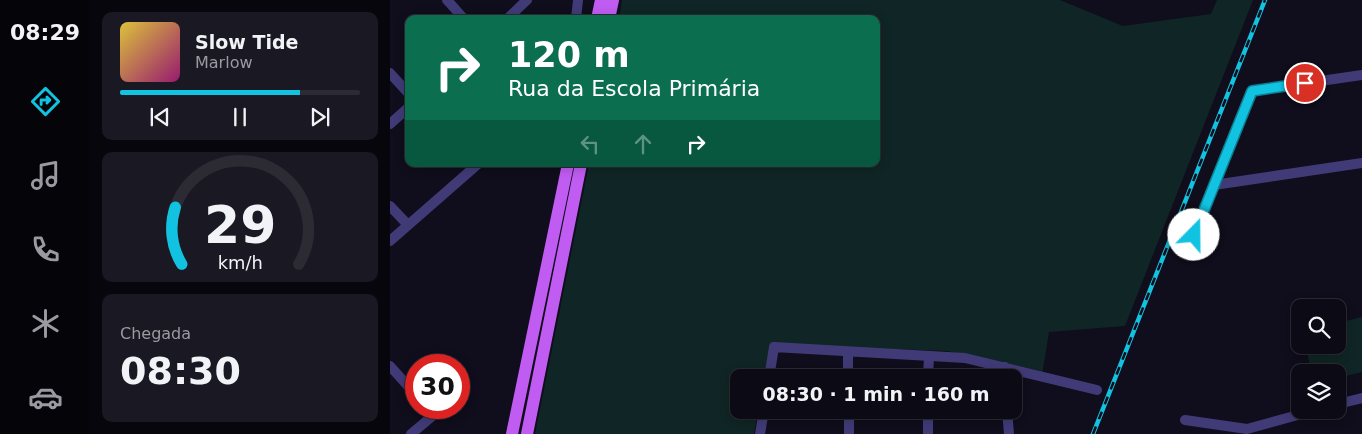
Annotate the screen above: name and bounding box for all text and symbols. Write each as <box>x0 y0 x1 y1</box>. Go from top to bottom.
text: 08:29 <box>10 20 80 45</box>
text: Slow Tide <box>195 31 298 53</box>
icon: right <box>425 35 490 100</box>
text: 120 m <box>508 35 630 75</box>
text: Marlow <box>195 53 253 72</box>
pin <box>1284 62 1326 104</box>
icon: arrive <box>1291 69 1319 97</box>
text: Rua da Escola Primária <box>508 76 760 101</box>
icon: directions <box>28 84 63 119</box>
icon: previous <box>146 103 174 131</box>
icon: pause <box>226 103 254 131</box>
icon: next <box>306 103 334 131</box>
icon: left <box>576 130 604 158</box>
icon: ahead <box>629 130 657 158</box>
icon: right <box>682 130 710 158</box>
icon: music <box>28 158 63 193</box>
text: 29 <box>204 195 276 255</box>
position arrow <box>1167 208 1219 260</box>
icon: phone <box>28 232 63 267</box>
text: km/h <box>217 252 263 273</box>
map controls <box>1291 299 1346 419</box>
button: search <box>1291 299 1346 354</box>
icon: climate <box>28 306 63 341</box>
text: Chegada <box>120 324 191 343</box>
text: 08:30 <box>120 349 241 393</box>
speed limit sign: 30 <box>405 354 470 419</box>
button: layers <box>1291 364 1346 419</box>
icon: car <box>28 380 63 415</box>
text: 08:30 · 1 min · 160 m <box>762 383 990 405</box>

